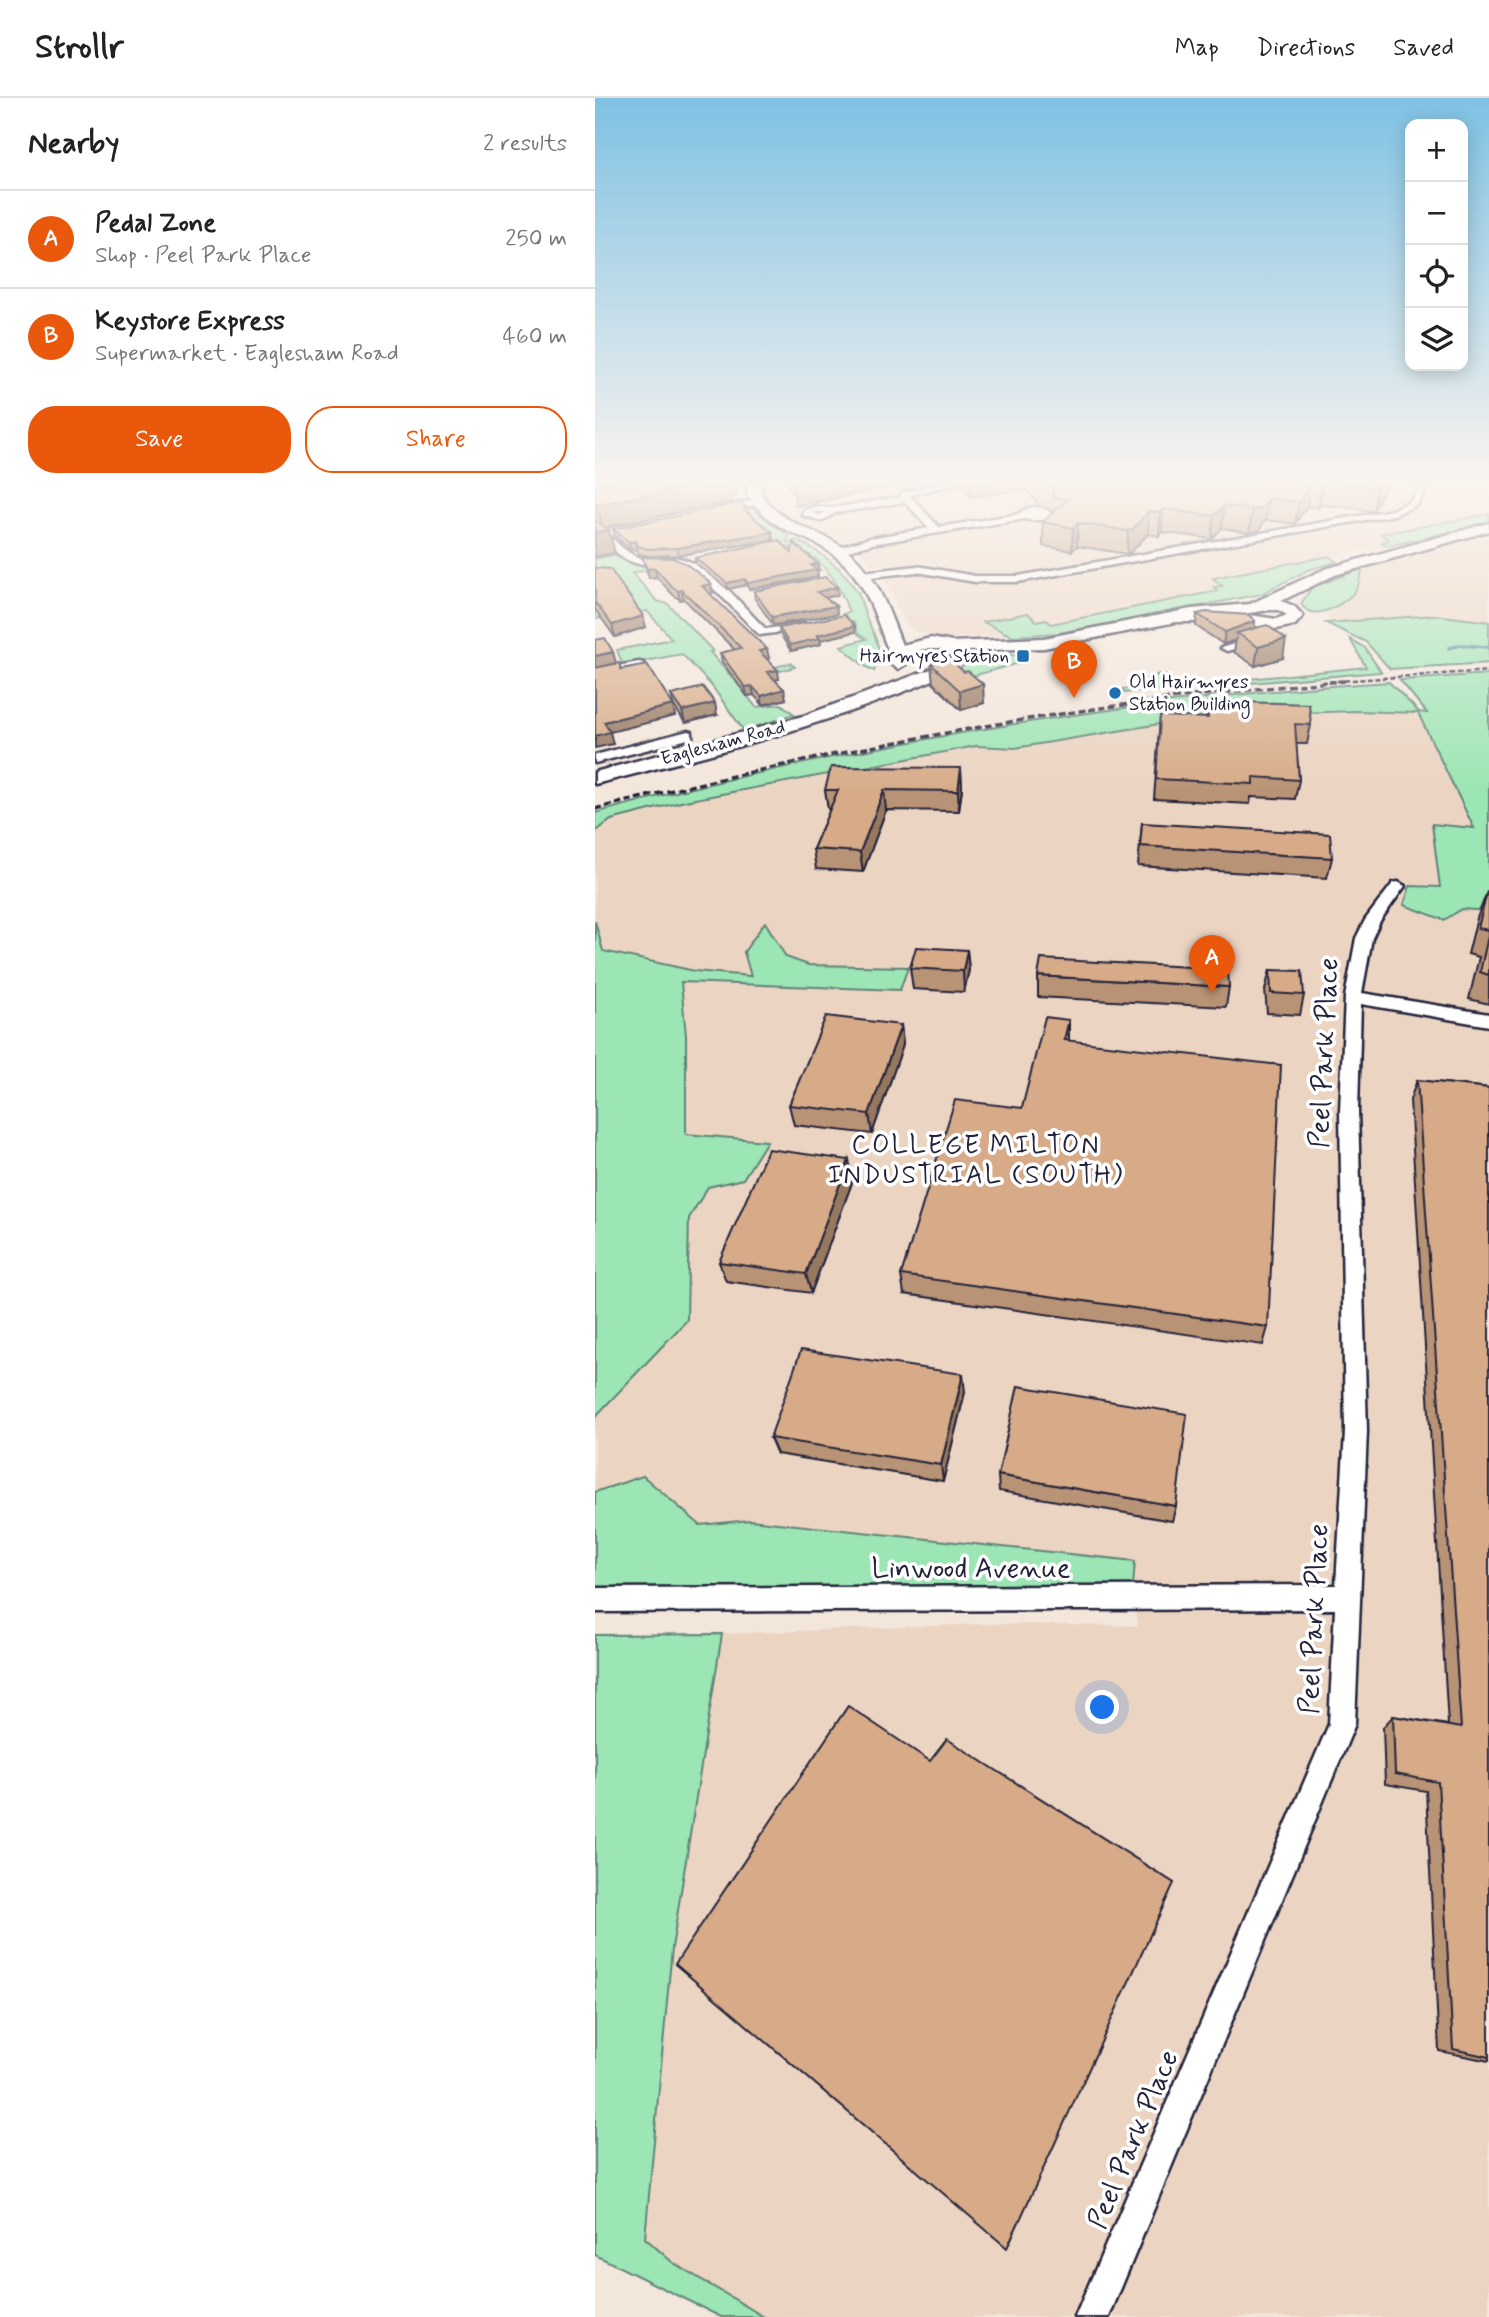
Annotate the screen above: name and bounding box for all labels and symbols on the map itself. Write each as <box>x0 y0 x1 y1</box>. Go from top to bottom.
pin: B <box>1051 640 1097 698</box>
place label: Hairmyres Station <box>860 644 1009 670</box>
marker: Hairmyres Station <box>1015 648 1031 664</box>
place label: Old Hairmyres Station Building <box>1129 670 1251 719</box>
marker: Old Hairmyres Station Building <box>1107 685 1123 701</box>
street label: Eaglesham Road <box>658 714 788 773</box>
pin: A <box>1189 935 1235 993</box>
street label: Peel Park Place <box>1302 957 1348 1149</box>
district label: COLLEGE MILTON INDUSTRIAL (SOUTH) <box>828 1129 1124 1193</box>
street label: Peel Park Place <box>1292 1523 1338 1715</box>
street label: Linwood Avenue <box>871 1551 1071 1588</box>
your location <box>1085 1690 1119 1724</box>
street label: Peel Park Place <box>1080 2045 1188 2235</box>

